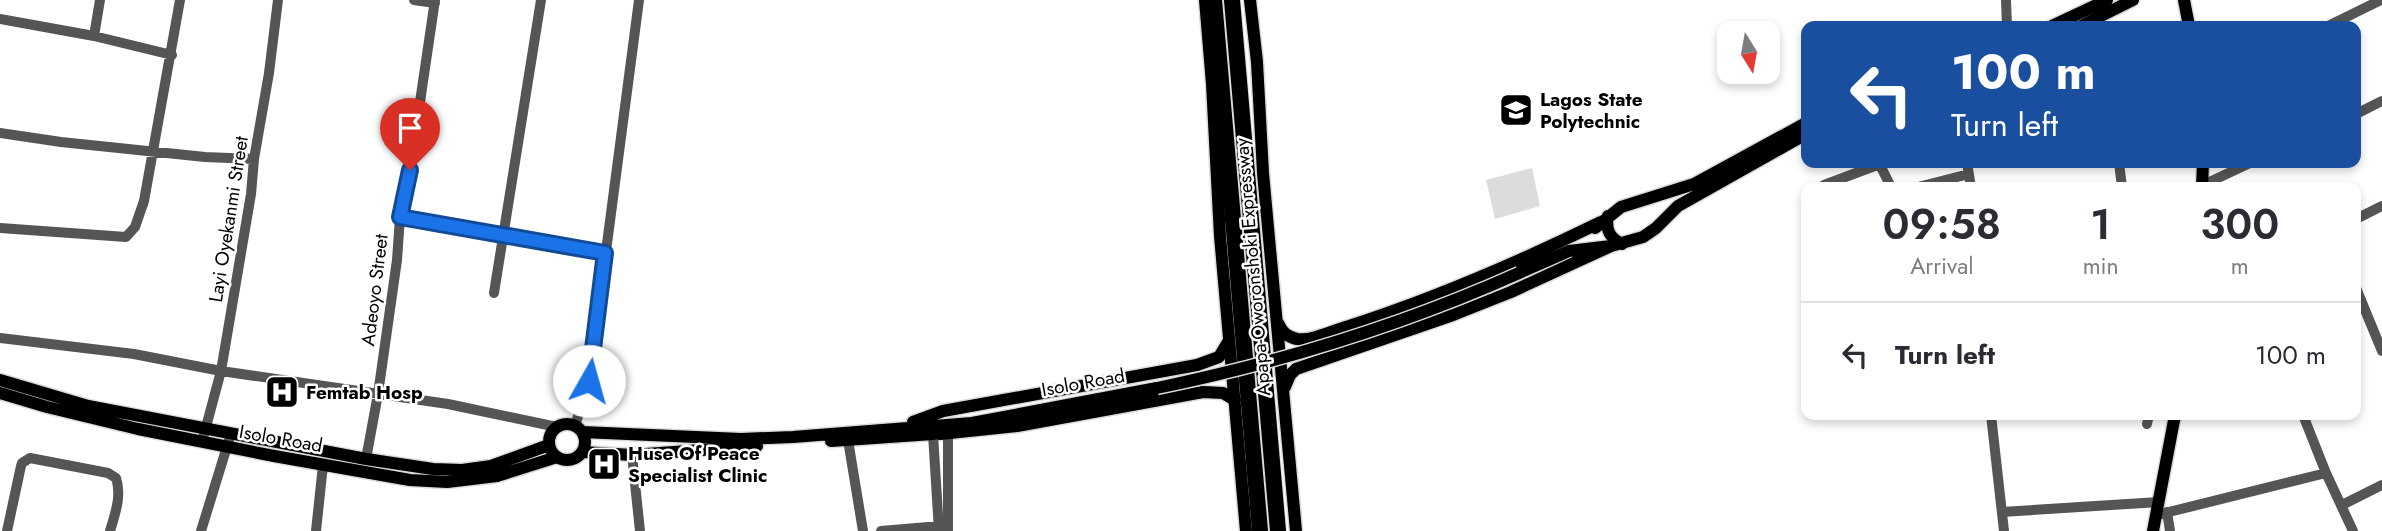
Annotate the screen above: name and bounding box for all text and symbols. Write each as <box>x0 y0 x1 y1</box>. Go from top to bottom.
north arrow <box>1717 21 1780 84</box>
map controls <box>1717 21 1780 84</box>
text: 100 m <box>1951 37 2096 107</box>
icon: left <box>1836 49 1927 140</box>
place label: Lagos State Polytechnic <box>1540 86 1643 135</box>
school or university icon: Lagos State Polytechnic <box>1497 91 1535 129</box>
pin <box>380 98 440 170</box>
text: Turn left <box>1951 102 2058 148</box>
icon: arrive <box>391 109 429 147</box>
street label: Layi Oyekanmi Street <box>202 134 255 304</box>
street label: Apapa-Oworonshoki Expressway <box>1228 136 1277 397</box>
text: 09:58 <box>1883 194 2001 255</box>
text: 1 <box>2090 194 2111 255</box>
text: 300 <box>2200 194 2279 255</box>
street label: Adeoyo Street <box>354 232 395 348</box>
text: Arrival <box>1910 249 1974 283</box>
text: min <box>2083 249 2119 283</box>
text: m <box>2231 249 2249 283</box>
icon: left <box>1836 336 1874 374</box>
text: Turn left <box>1895 336 1995 374</box>
text: 100 m <box>2255 336 2326 374</box>
position arrow <box>552 344 626 418</box>
street label: Isolo Road <box>1039 362 1127 403</box>
hospital icon: Femtab Hosp <box>263 373 301 411</box>
place label: Femtab Hosp <box>306 379 423 406</box>
street label: Isolo Road <box>237 418 325 459</box>
place label: Huse Of Peace Specialist Clinic <box>628 440 767 489</box>
hospital icon: Huse Of Peace Specialist Clinic <box>585 445 623 483</box>

